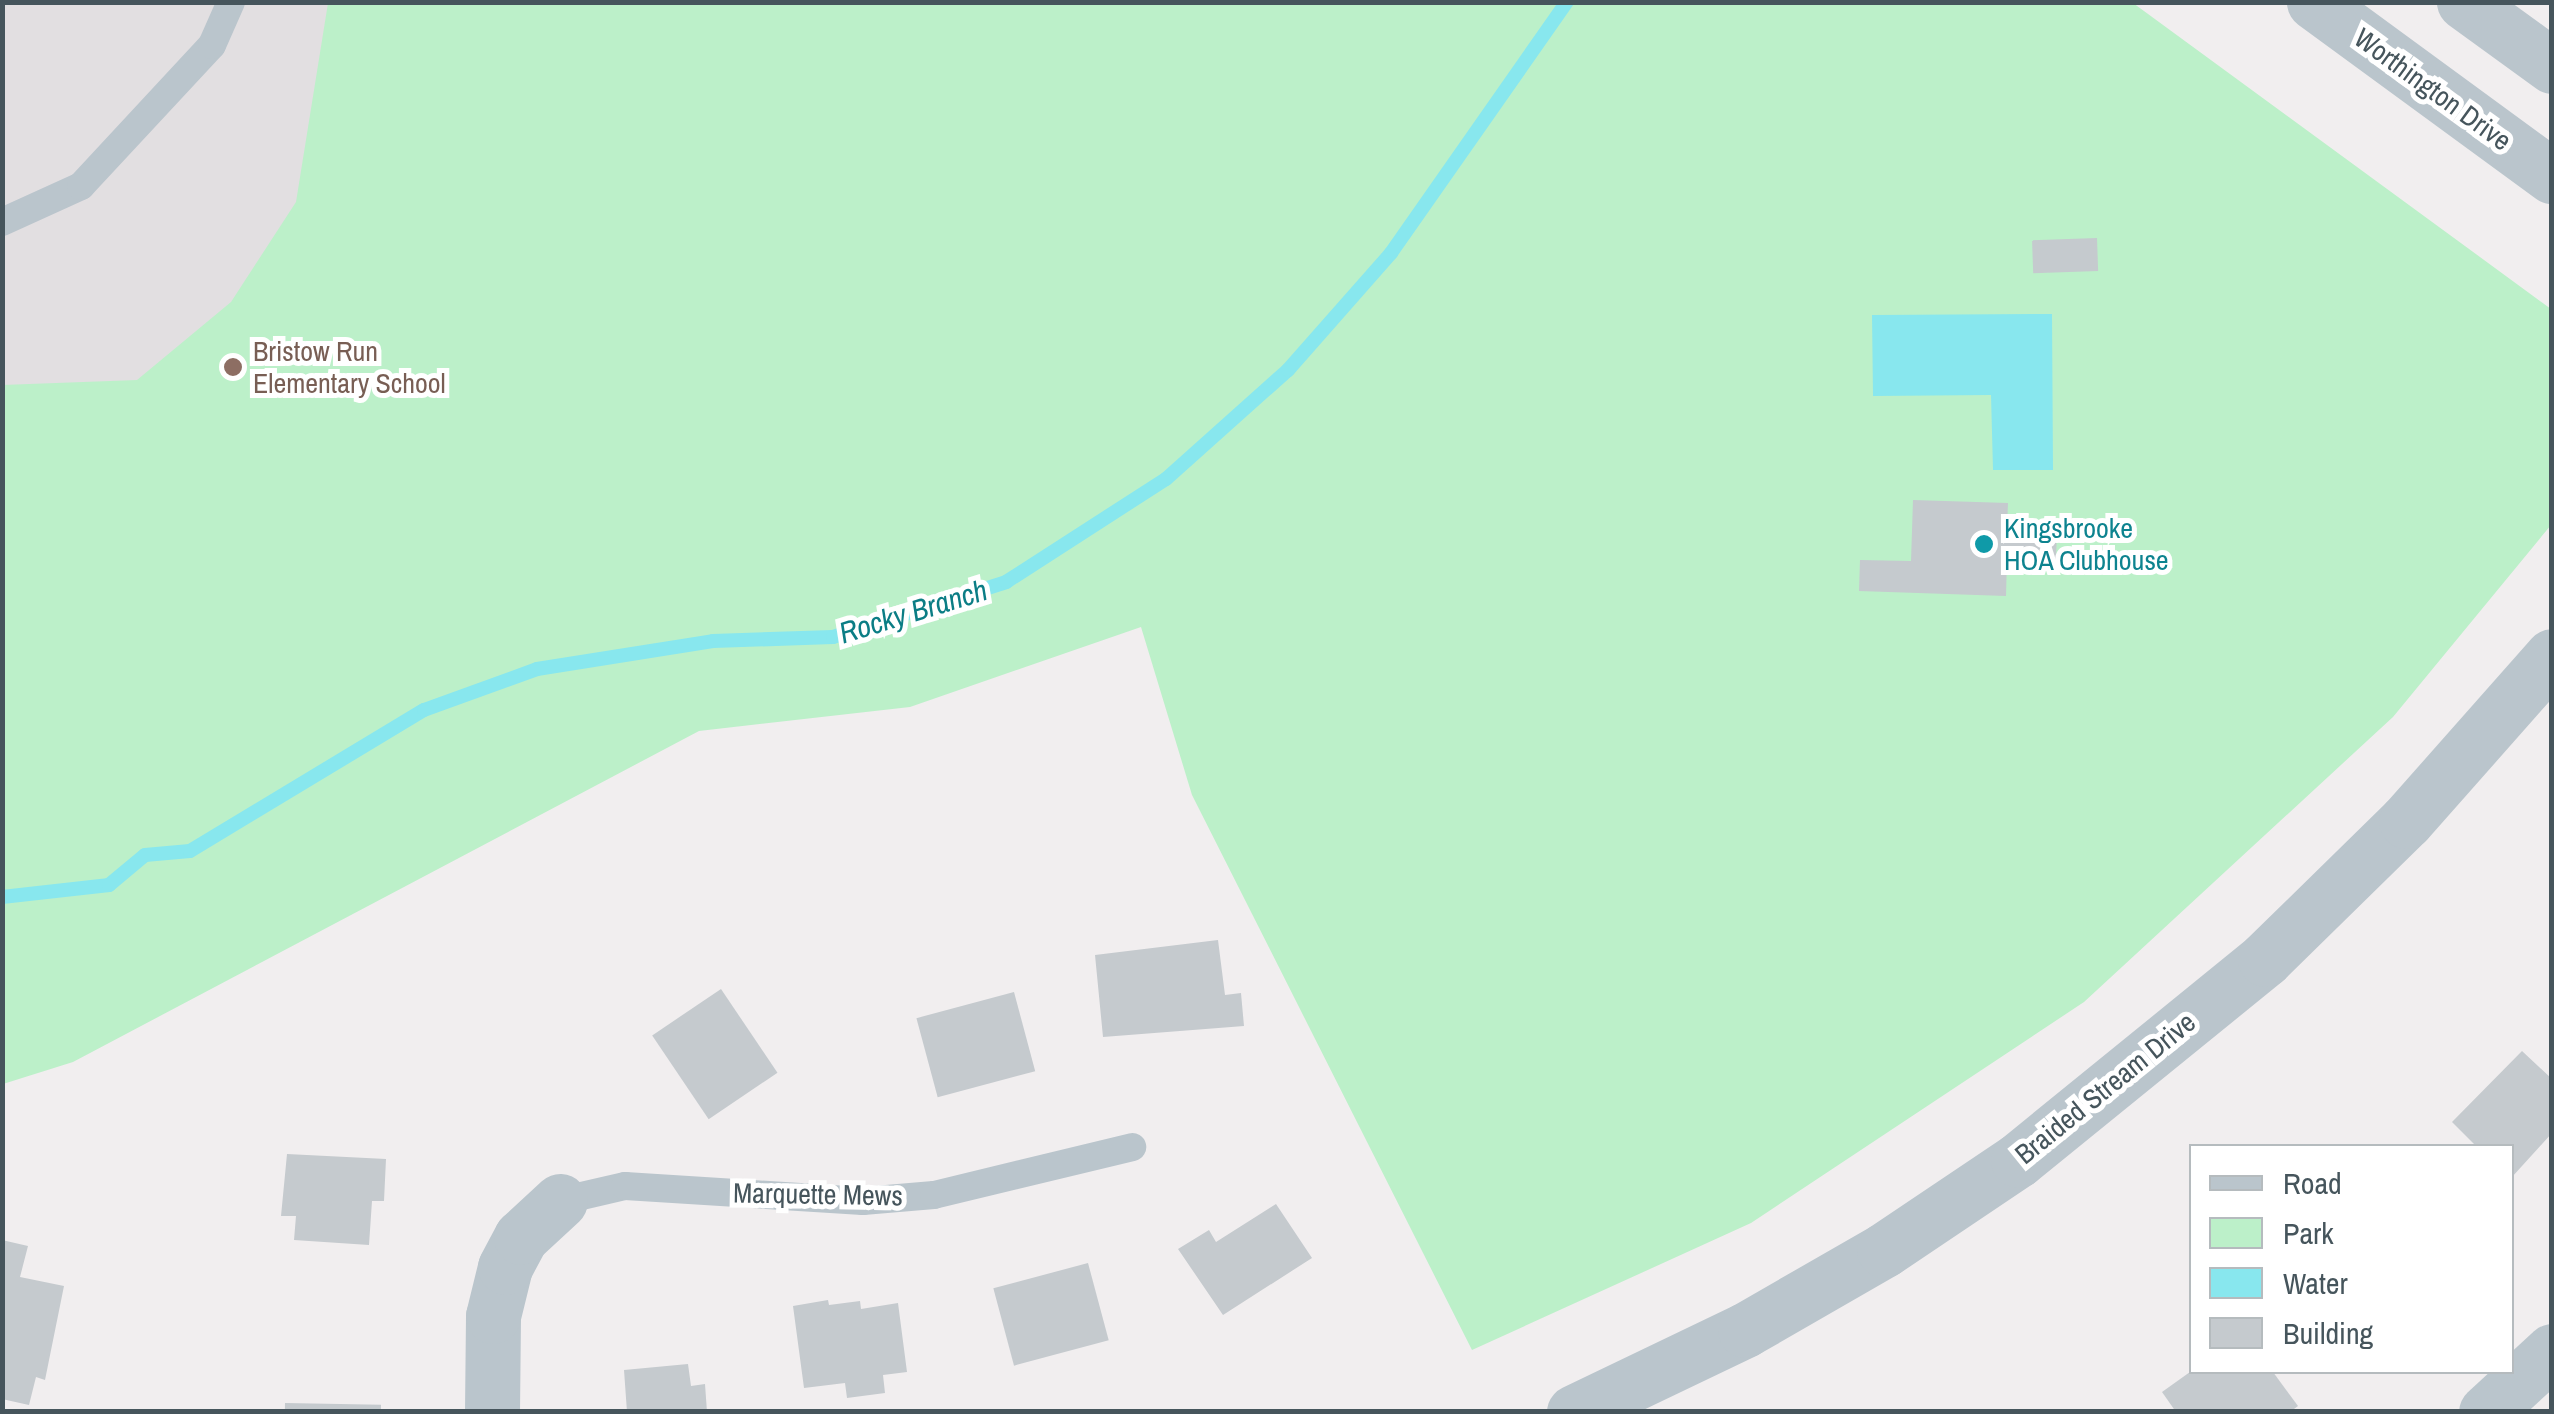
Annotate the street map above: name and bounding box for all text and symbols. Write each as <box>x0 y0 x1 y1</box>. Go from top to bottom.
street label: Worthington Drive <box>2348 21 2518 157</box>
place label: Bristow Run Elementary School <box>253 334 446 400</box>
marker: Bristow Run Elementary School <box>222 356 244 378</box>
place label: Kingsbrooke HOA Clubhouse <box>2004 511 2170 577</box>
marker: Kingsbrooke HOA Clubhouse <box>1973 533 1995 555</box>
water label: Rocky Branch <box>835 571 991 651</box>
street label: Braided Stream Drive <box>2008 1005 2202 1171</box>
legend <box>2189 1144 2514 1374</box>
text: Road <box>2283 1163 2342 1203</box>
street label: Marquette Mews <box>733 1176 903 1212</box>
text: Park <box>2283 1213 2334 1253</box>
text: Water <box>2283 1263 2348 1303</box>
text: Building <box>2283 1313 2373 1353</box>

